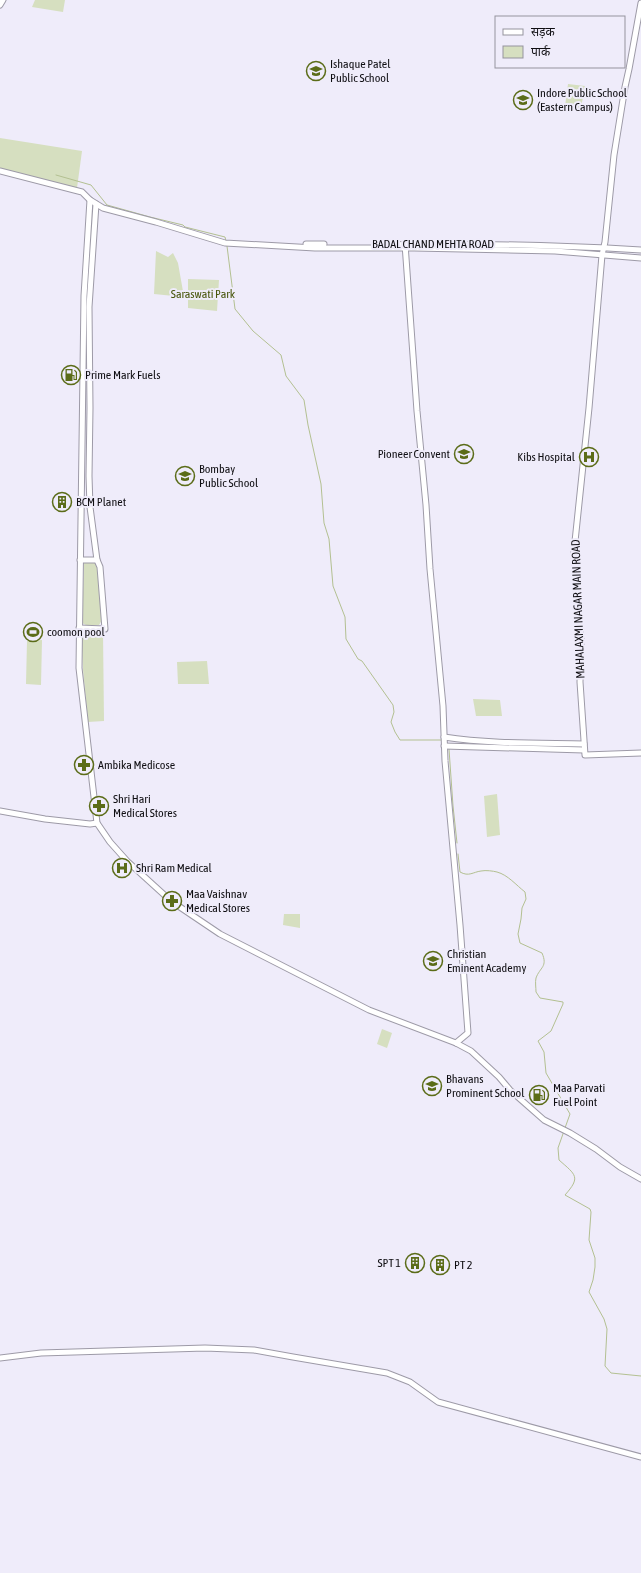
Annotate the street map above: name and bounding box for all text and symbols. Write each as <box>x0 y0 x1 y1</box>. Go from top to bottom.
legend <box>495 16 625 68</box>
text: सड़क <box>531 25 556 39</box>
text: पार्क <box>531 45 551 59</box>
place label: Ishaque Patel Public School <box>330 57 391 85</box>
school or university icon: Ishaque Patel Public School <box>305 60 327 82</box>
place label: Indore Public School (Eastern Campus) <box>537 86 628 114</box>
school or university icon: Indore Public School (Eastern Campus) <box>512 89 534 111</box>
street label: BADAL CHAND MEHTA ROAD <box>372 237 494 251</box>
park label: Saraswati Park <box>171 287 236 301</box>
fuel station icon: Prime Mark Fuels <box>60 364 82 386</box>
place label: Prime Mark Fuels <box>85 368 160 382</box>
school or university icon: Pioneer Convent <box>453 443 475 465</box>
hospital icon: Kibs Hospital <box>578 446 600 468</box>
place label: Pioneer Convent <box>378 447 451 461</box>
place label: Kibs Hospital <box>517 450 576 464</box>
place label: Bombay Public School <box>199 462 259 490</box>
school or university icon: Bombay Public School <box>174 465 196 487</box>
building icon: BCM Planet <box>51 491 73 513</box>
place label: BCM Planet <box>76 495 127 509</box>
street label: MAHALAXMI NAGAR MAIN ROAD <box>569 539 587 679</box>
sports icon: coomon pool <box>22 621 44 643</box>
place label: coomon pool <box>47 625 105 639</box>
pharmacy icon: Ambika Medicose <box>73 754 95 776</box>
place label: Ambika Medicose <box>98 758 175 772</box>
place label: Shri Hari Medical Stores <box>113 792 177 820</box>
pharmacy icon: Shri Hari Medical Stores <box>88 795 110 817</box>
hospital icon: Shri Ram Medical <box>111 857 133 879</box>
place label: Shri Ram Medical <box>136 861 213 875</box>
place label: Maa Vaishnav Medical Stores <box>186 887 250 915</box>
pharmacy icon: Maa Vaishnav Medical Stores <box>161 890 183 912</box>
place label: Christian Eminent Academy <box>447 947 526 975</box>
school or university icon: Christian Eminent Academy <box>422 950 444 972</box>
place label: Bhavans Prominent School <box>446 1072 525 1100</box>
school or university icon: Bhavans Prominent School <box>421 1075 443 1097</box>
place label: Maa Parvati Fuel Point <box>553 1081 605 1109</box>
fuel station icon: Maa Parvati Fuel Point <box>528 1084 550 1106</box>
building icon: SPT 1 <box>404 1252 426 1274</box>
building icon: PT 2 <box>429 1254 451 1276</box>
place label: SPT 1 <box>378 1256 401 1270</box>
place label: PT 2 <box>454 1258 472 1272</box>

